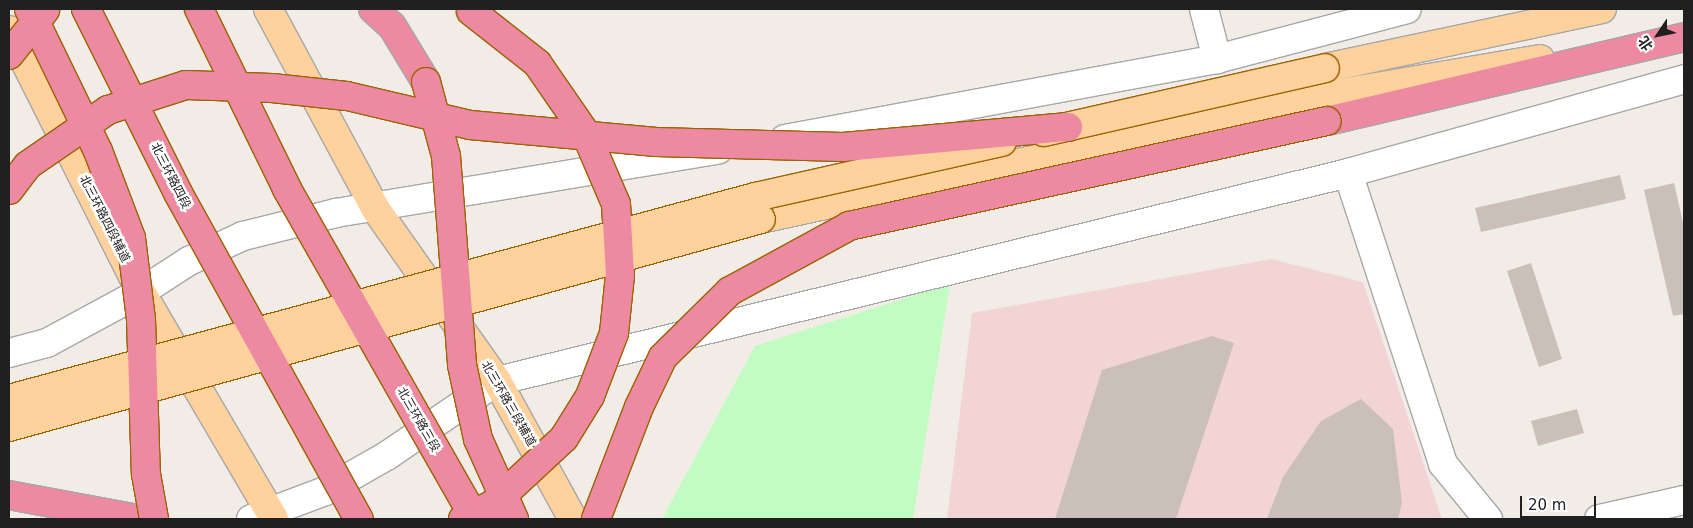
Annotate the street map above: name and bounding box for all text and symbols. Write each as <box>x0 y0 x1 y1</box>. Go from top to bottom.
north arrow <box>1633 10 1683 60</box>
text: 北 <box>1635 33 1656 54</box>
street label: 北三环路四段 <box>147 141 193 211</box>
street label: 北三环路四段辅道 <box>76 173 132 265</box>
street label: 北三环路三段辅道 <box>478 359 538 449</box>
street label: 北三环路三段 <box>394 385 442 455</box>
scale bar <box>1523 486 1599 518</box>
text: 20 m <box>1528 496 1566 514</box>

